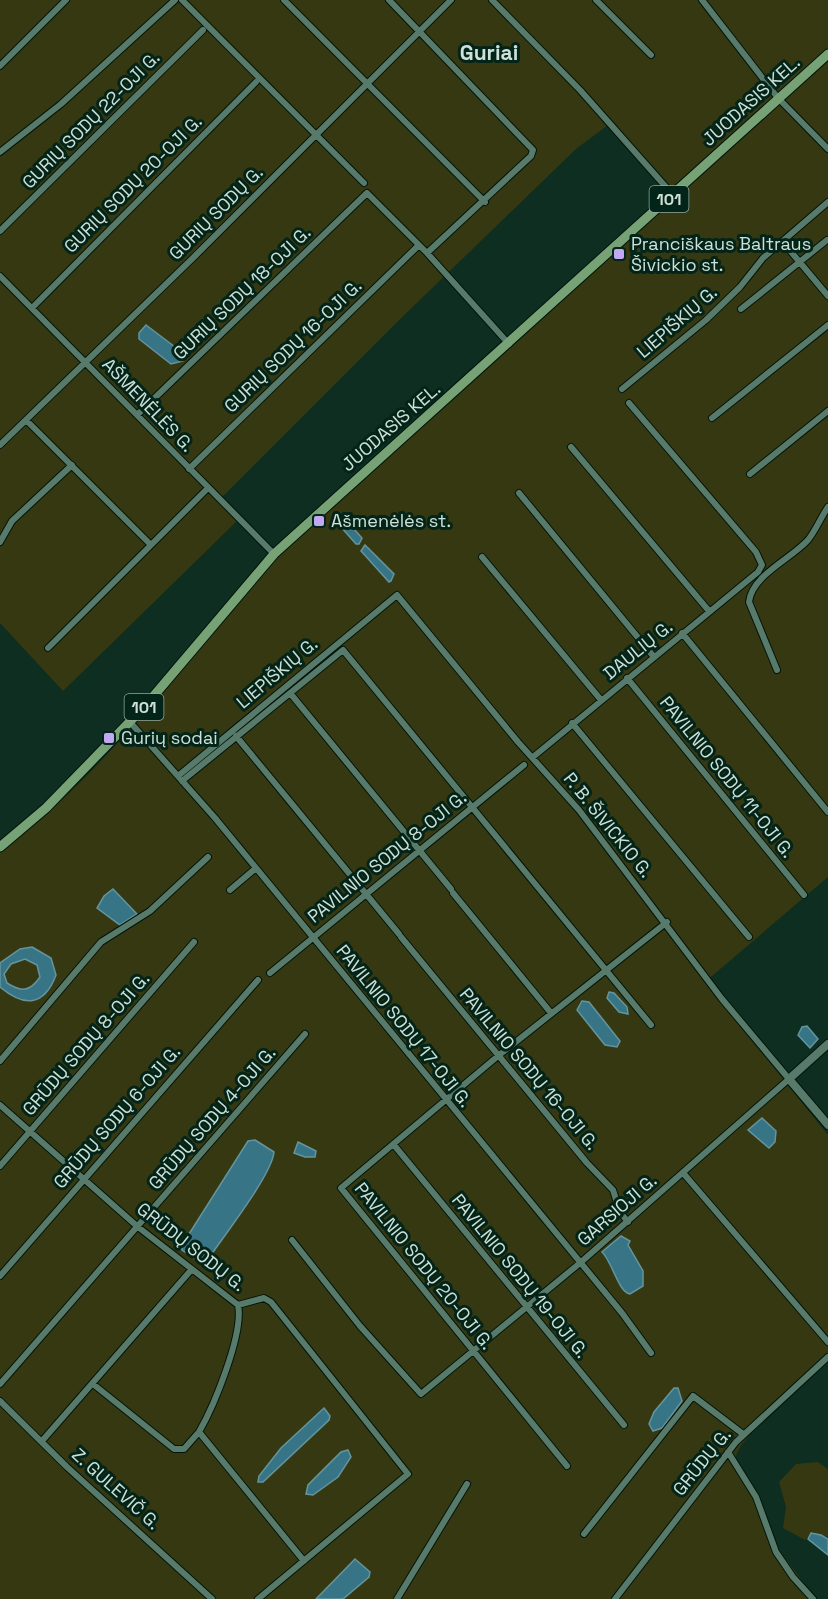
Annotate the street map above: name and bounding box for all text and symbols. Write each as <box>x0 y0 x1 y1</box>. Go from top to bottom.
district label: Guriai <box>460 39 518 66</box>
street label: GURIŲ SODŲ 22-OJI G. <box>17 46 164 193</box>
street label: JUODASIS KEL. <box>697 51 804 151</box>
street label: GURIŲ SODŲ 20-OJI G. <box>59 110 207 258</box>
street label: GURIŲ SODŲ G. <box>164 161 268 265</box>
road number: 101 <box>650 186 688 212</box>
street label: GURIŲ SODŲ 18-OJI G. <box>168 221 315 364</box>
place label: Pranciškaus Baltraus Šivickio st. <box>631 232 811 276</box>
marker: Pranciškaus Baltraus Šivickio st. <box>612 247 626 261</box>
street label: GURIŲ SODŲ 16-OJI G. <box>219 274 366 417</box>
street label: LIEPIŠKIŲ G. <box>632 280 722 363</box>
street label: AŠMENĖLĖS G. <box>98 353 199 457</box>
street label: JUODASIS KEL. <box>336 377 445 476</box>
place label: Ašmenėlės st. <box>331 509 451 532</box>
marker: Ašmenėlės st. <box>312 514 326 528</box>
street label: DAULIŲ G. <box>599 615 677 684</box>
street label: LIEPIŠKIŲ G. <box>231 632 322 713</box>
street label: PAVILNIO SODŲ 11-OJI G. <box>655 691 800 862</box>
road number: 101 <box>124 694 164 720</box>
place label: Gurių sodai <box>121 726 218 749</box>
marker: Gurių sodai <box>102 731 116 745</box>
street label: P. B. ŠIVICKIO G. <box>559 767 658 882</box>
street label: PAVILNIO SODŲ 8-OJI G. <box>303 786 471 928</box>
street label: PAVILNIO SODŲ 17-OJI G. <box>332 940 477 1112</box>
street label: GRŪDŲ SODŲ 8-OJI G. <box>17 967 154 1120</box>
street label: PAVILNIO SODŲ 16-OJI G. <box>455 983 604 1154</box>
street label: GRŪDŲ SODŲ 6-OJI G. <box>48 1040 185 1193</box>
street label: GRŪDŲ SODŲ 4-OJI G. <box>143 1041 280 1194</box>
street label: GARSIOJI G. <box>572 1169 661 1251</box>
street label: PAVILNIO SODŲ 20-OJI G. <box>350 1177 499 1354</box>
street label: PAVILNIO SODŲ 19-OJI G. <box>447 1189 594 1362</box>
street label: GRŪDŲ SODŲ G. <box>132 1197 250 1296</box>
street label: GRŪDŲ G. <box>667 1423 736 1500</box>
street label: Z. GULEVIČ G. <box>67 1443 165 1534</box>

